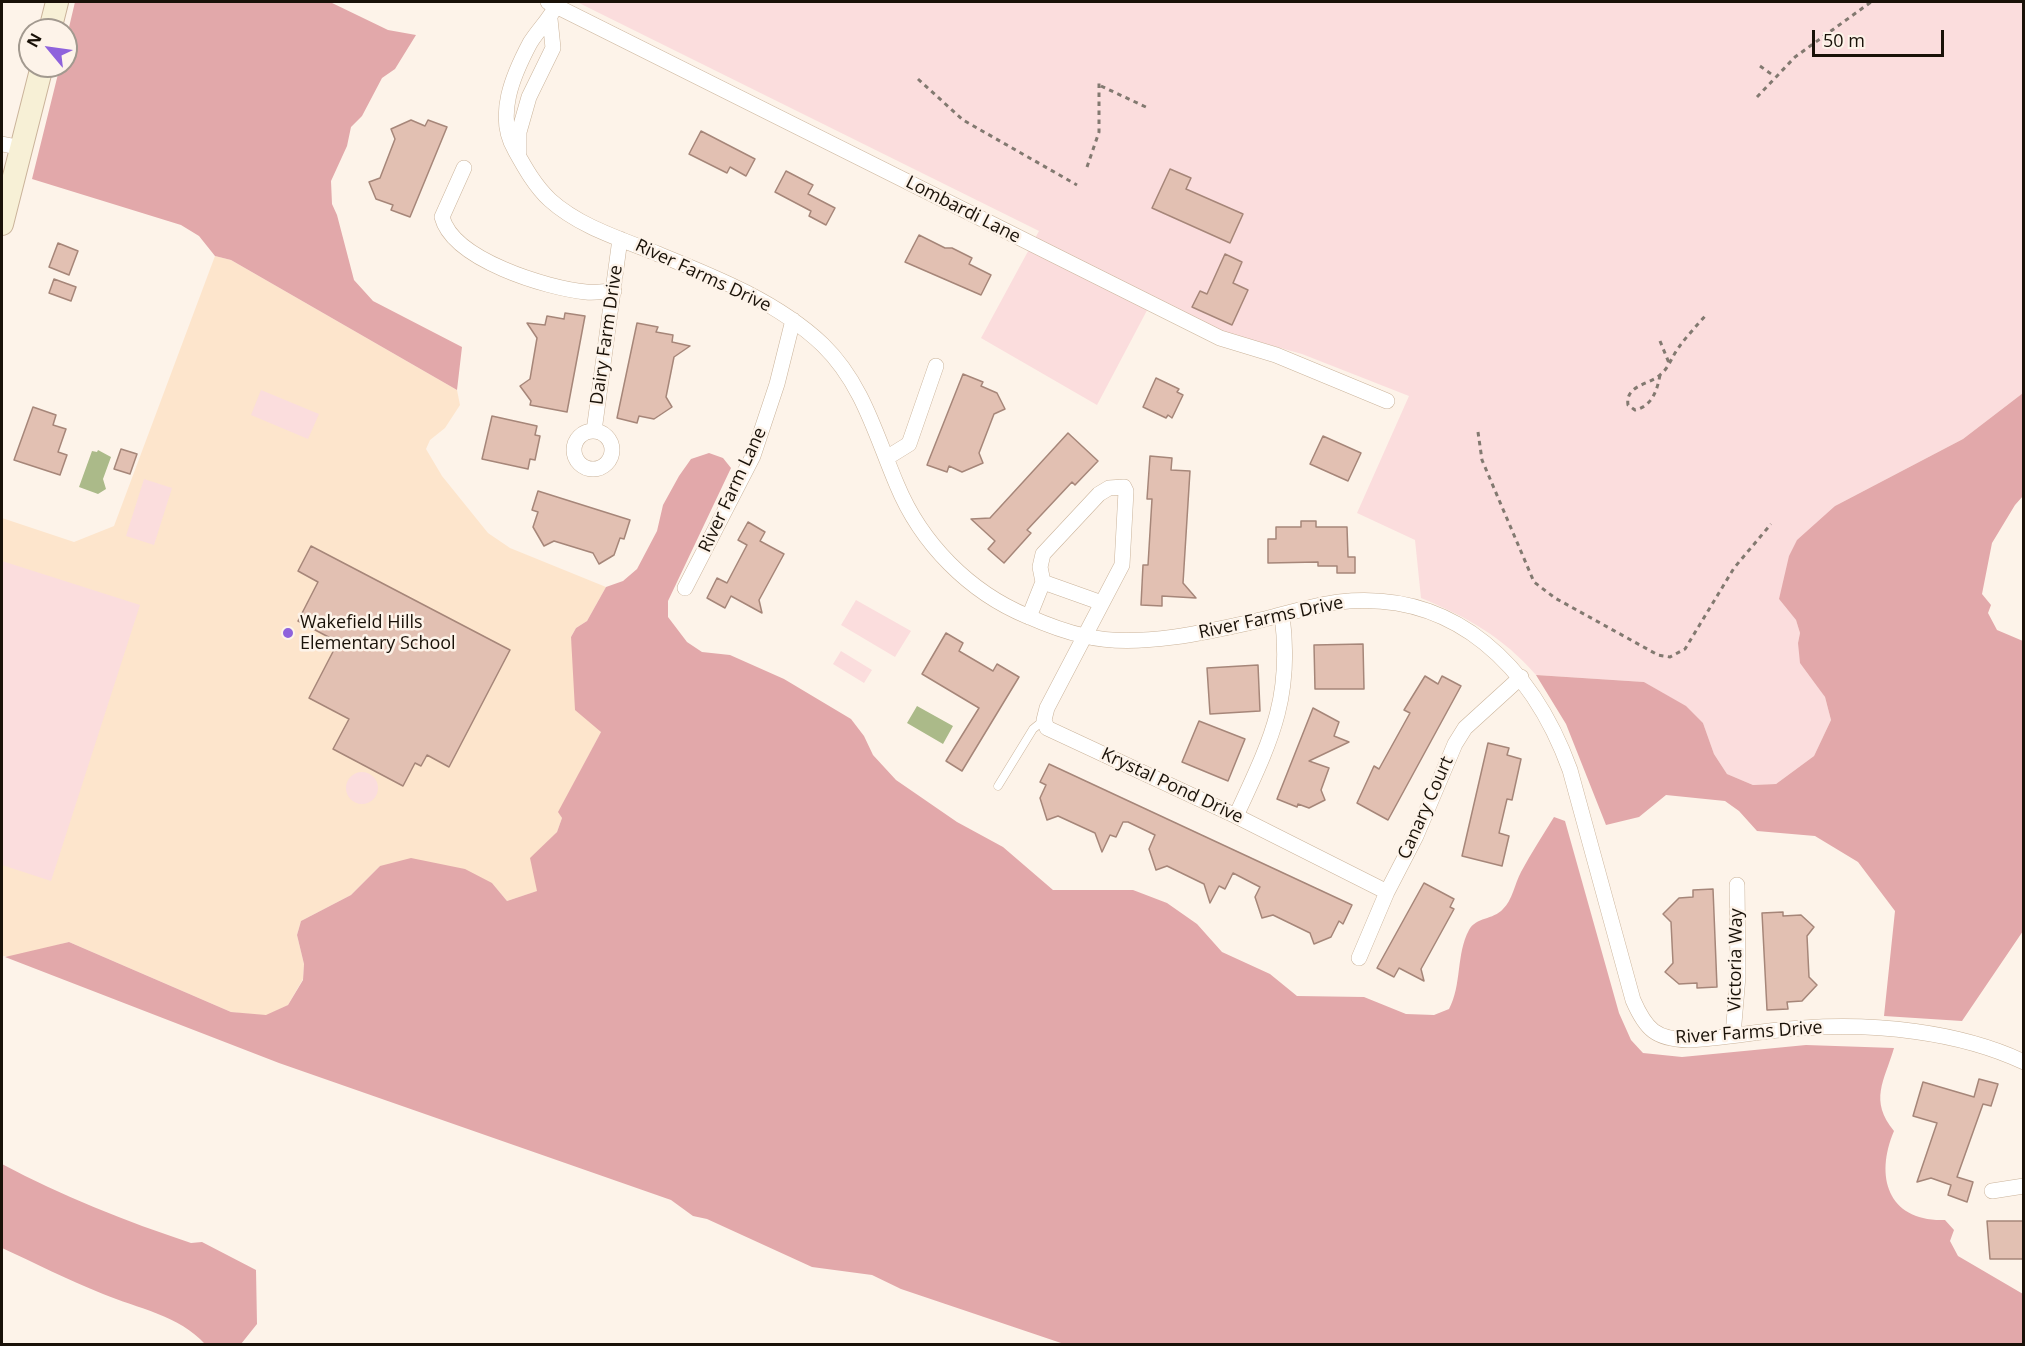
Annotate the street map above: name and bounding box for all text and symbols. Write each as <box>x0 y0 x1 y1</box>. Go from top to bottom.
north arrow <box>18 18 78 78</box>
scale bar <box>1815 18 1947 56</box>
text: 50 m <box>1823 28 1865 52</box>
text: N <box>21 29 47 51</box>
street label: Lombardi Lane <box>902 172 1024 248</box>
street label: River Farms Drive <box>632 235 774 317</box>
street label: Dairy Farm Drive <box>587 264 627 406</box>
street label: River Farm Lane <box>695 424 771 556</box>
street label: River Farms Drive <box>1197 592 1345 644</box>
place label: Wakefield Hills Elementary School <box>300 612 456 654</box>
marker: Wakefield Hills Elementary School <box>281 626 295 640</box>
street label: Krystal Pond Drive <box>1098 744 1246 828</box>
street label: Canary Court <box>1394 753 1458 863</box>
street label: Victoria Way <box>1724 908 1748 1012</box>
street label: River Farms Drive <box>1675 1017 1823 1049</box>

